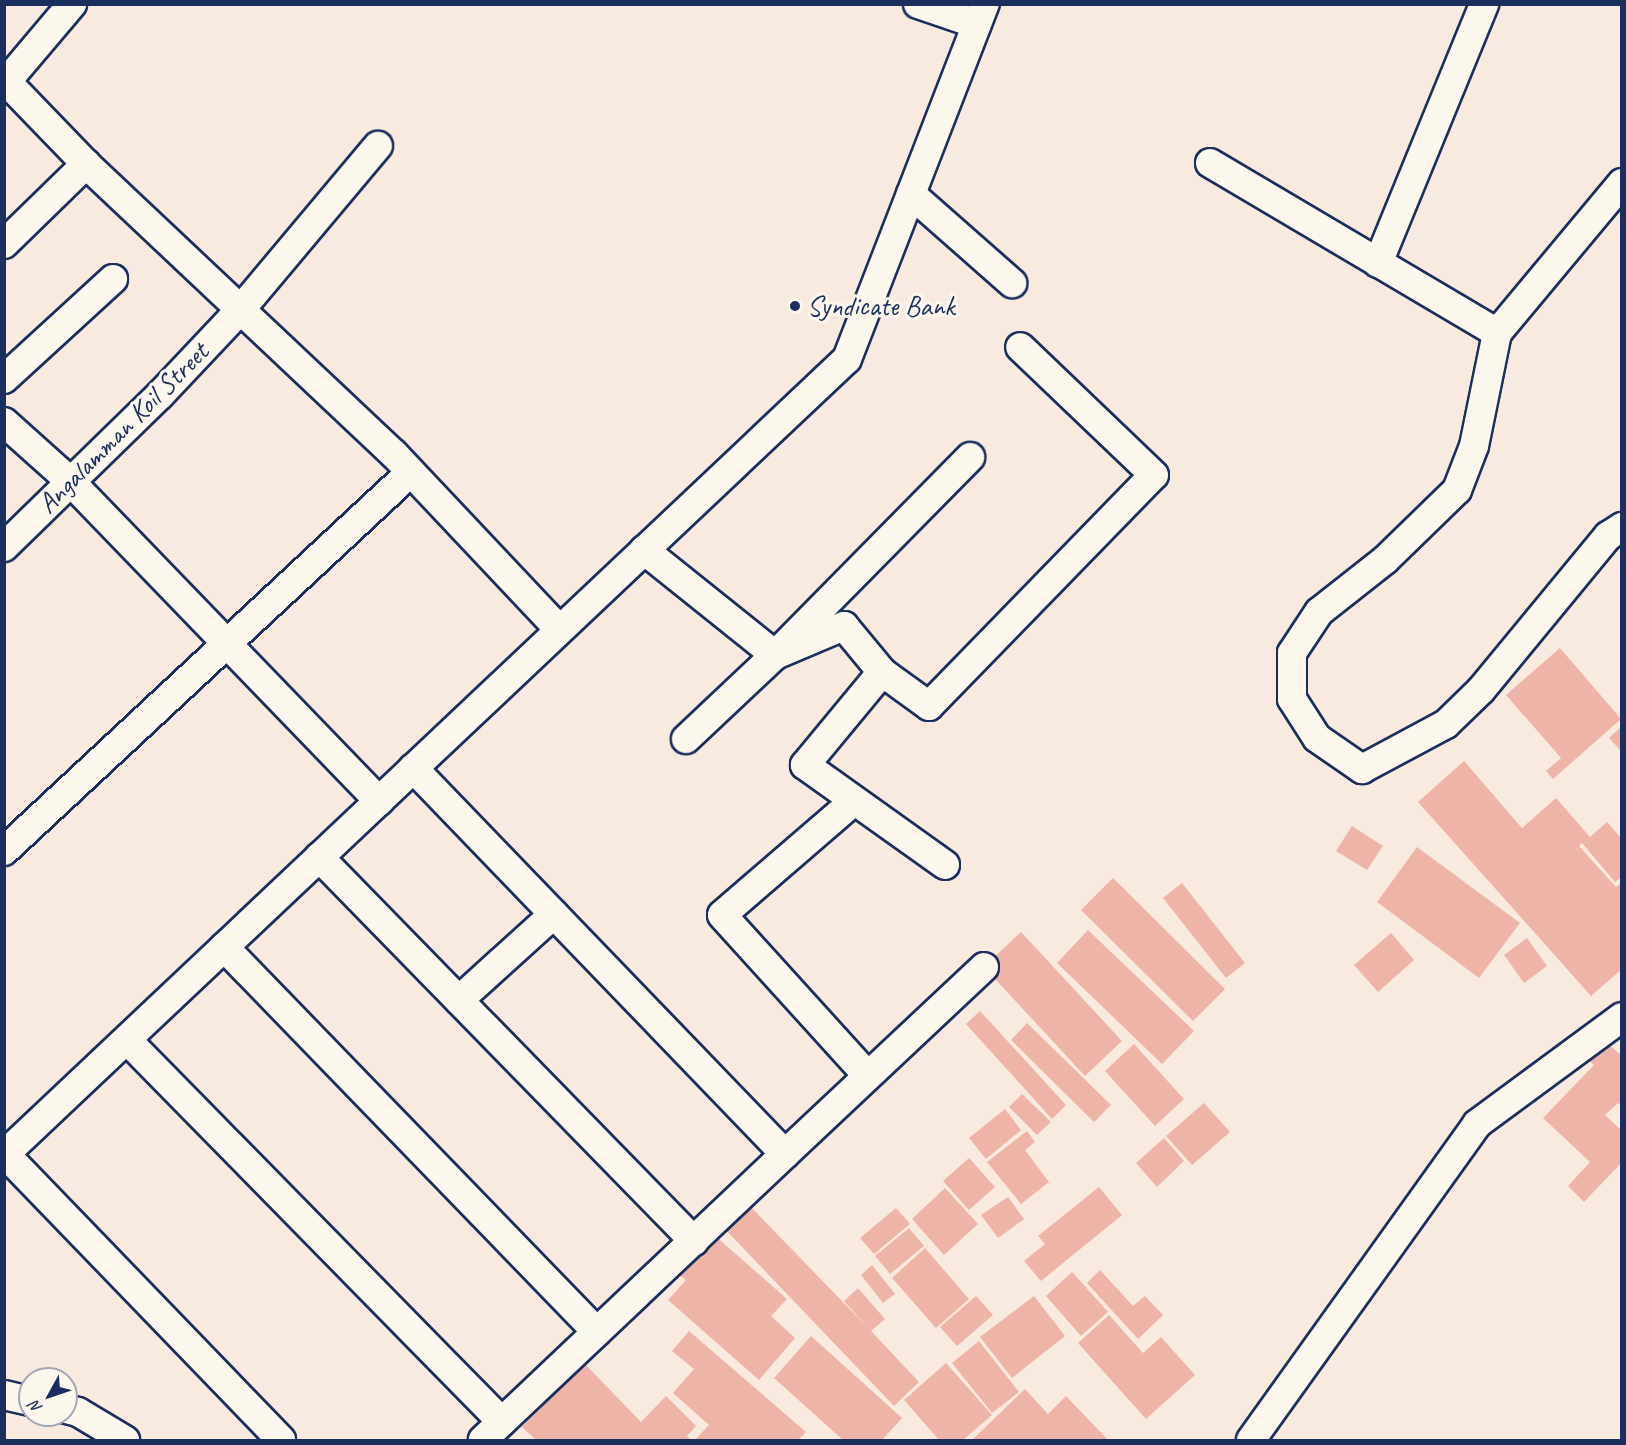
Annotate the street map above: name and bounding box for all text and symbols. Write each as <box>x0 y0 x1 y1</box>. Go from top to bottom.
place label: Syndicate Bank <box>807 289 955 323</box>
marker: Syndicate Bank <box>788 299 802 313</box>
street label: Angalamman Koil Street <box>30 335 216 521</box>
north arrow <box>18 1367 78 1427</box>
text: N <box>25 1397 47 1418</box>

